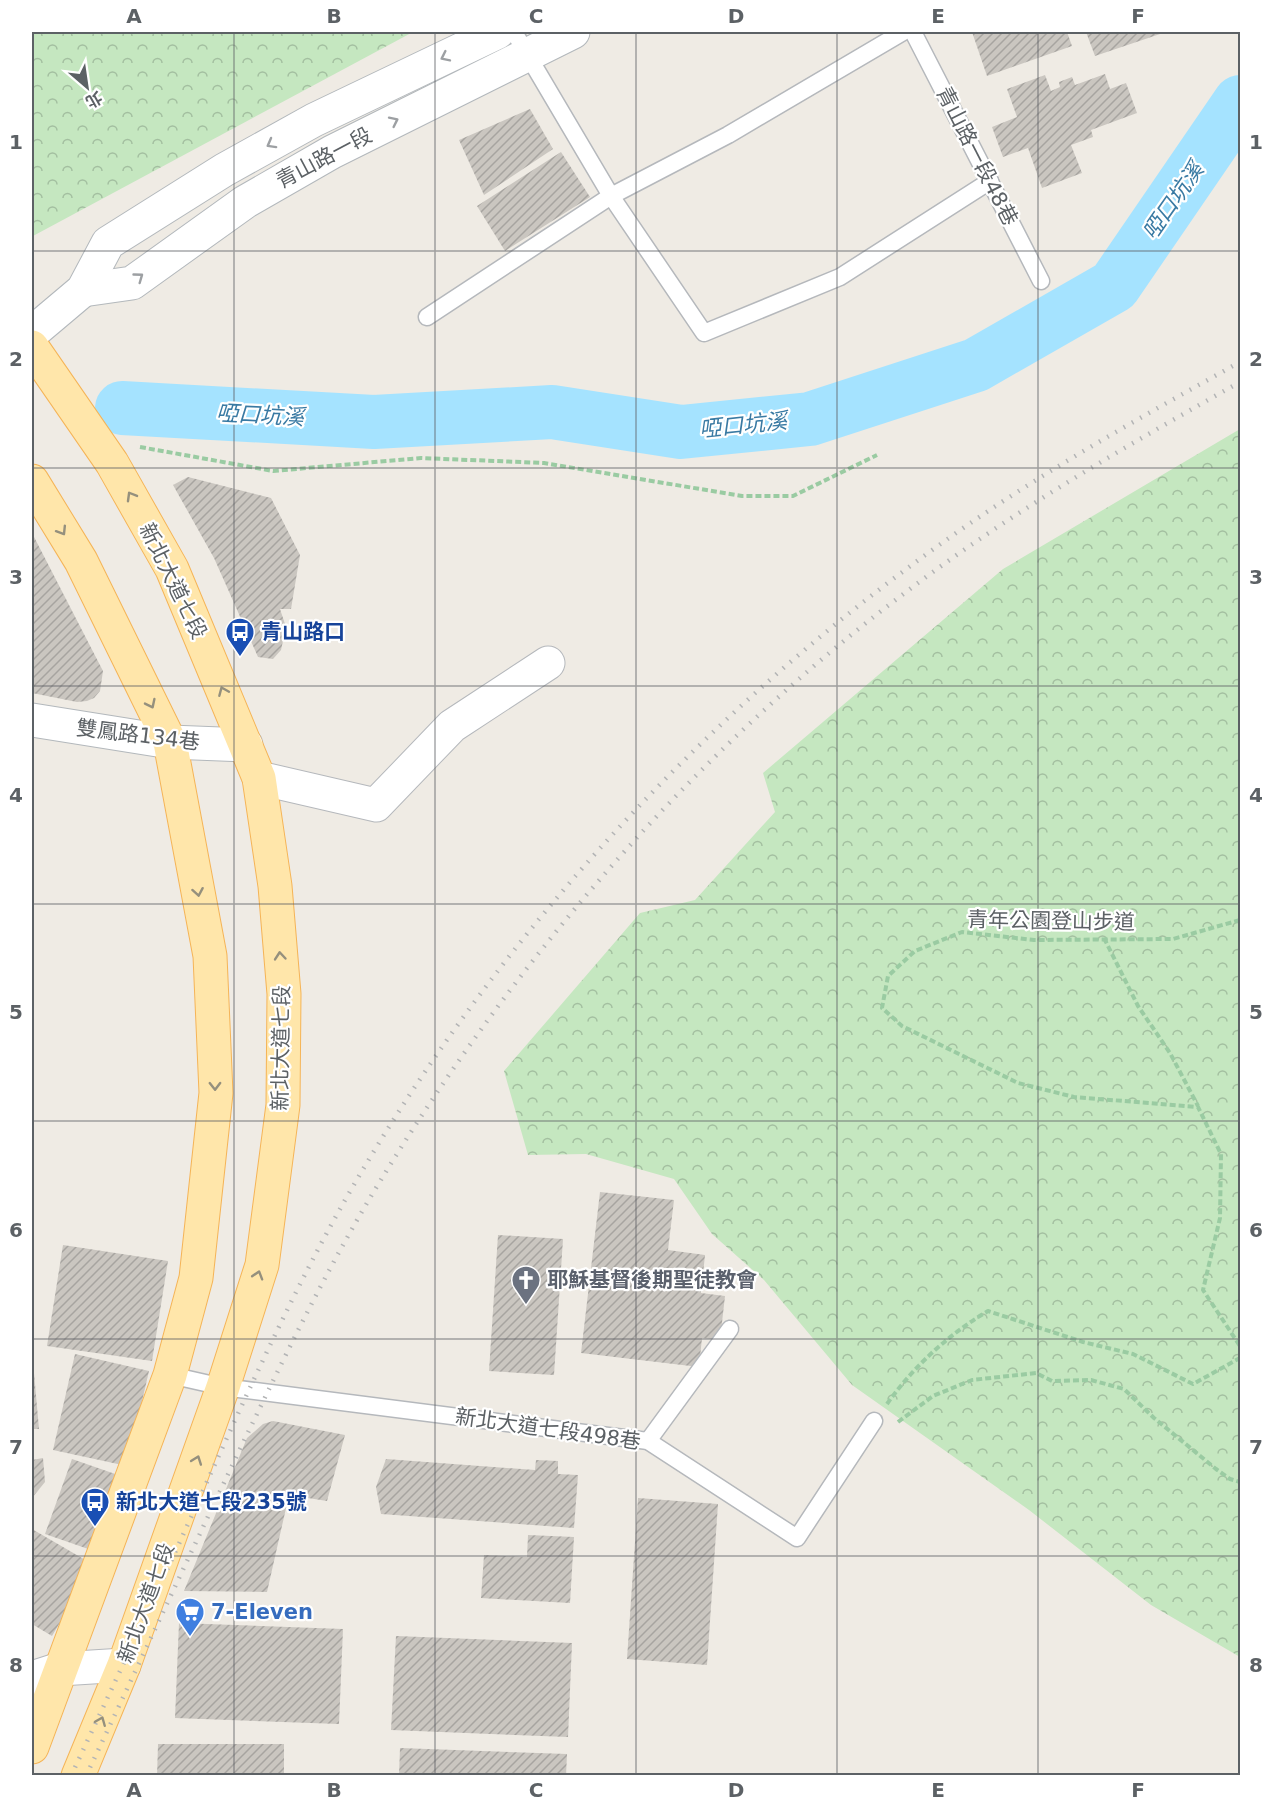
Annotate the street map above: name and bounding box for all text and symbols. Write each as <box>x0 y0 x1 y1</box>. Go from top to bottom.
text: A <box>126 4 142 28</box>
text: B <box>326 4 342 28</box>
text: C <box>529 4 543 28</box>
text: D <box>728 4 744 28</box>
text: E <box>931 4 945 28</box>
text: F <box>1131 4 1145 28</box>
one-way arrow <box>441 50 452 61</box>
north arrow <box>57 57 117 117</box>
street label: 青山路一段48巷 <box>932 83 1022 229</box>
text: 北 <box>82 87 106 112</box>
one-way arrow <box>388 117 399 129</box>
street label: 青山路一段 <box>272 123 376 193</box>
text: 1 <box>9 130 23 154</box>
text: 1 <box>1249 130 1263 154</box>
one-way arrow <box>267 137 277 149</box>
water label: 啞口坑溪 <box>1138 155 1210 244</box>
one-way arrow <box>132 274 143 285</box>
text: 2 <box>9 347 23 371</box>
text: 2 <box>1249 347 1263 371</box>
water label: 啞口坑溪 <box>215 400 308 430</box>
water label: 啞口坑溪 <box>698 408 791 442</box>
one-way arrow <box>127 492 138 502</box>
street label: 新北大道七段 <box>135 519 211 643</box>
one-way arrow <box>55 525 67 535</box>
text: 3 <box>9 565 23 589</box>
text: 3 <box>1249 565 1263 589</box>
bus stop icon: 青山路口 <box>224 616 256 658</box>
place label: 青山路口 <box>261 620 345 644</box>
one-way arrow <box>218 686 230 697</box>
one-way arrow <box>144 698 156 709</box>
street label: 雙鳳路134巷 <box>75 716 201 754</box>
text: 4 <box>9 783 23 807</box>
text: 4 <box>1249 783 1263 807</box>
one-way arrow <box>191 887 204 897</box>
street label: 青年公園登山步道 <box>967 908 1135 934</box>
one-way arrow <box>274 951 287 960</box>
street label: 新北大道七段 <box>268 985 294 1111</box>
text: 5 <box>9 1000 23 1024</box>
text: 5 <box>1249 1000 1263 1024</box>
one-way arrow <box>209 1081 222 1090</box>
text: 6 <box>9 1218 23 1242</box>
text: 6 <box>1249 1218 1263 1242</box>
church icon: 耶穌基督後期聖徒教會 <box>510 1264 542 1306</box>
place label: 耶穌基督後期聖徒教會 <box>547 1268 757 1292</box>
one-way arrow <box>251 1270 264 1281</box>
street label: 新北大道七段498巷 <box>454 1404 642 1454</box>
text: 7 <box>9 1435 23 1459</box>
text: 7 <box>1249 1435 1263 1459</box>
one-way arrow <box>189 1455 202 1466</box>
bus stop icon: 新北大道七段235號 <box>79 1486 111 1528</box>
place label: 新北大道七段235號 <box>116 1490 307 1514</box>
street label: 新北大道七段 <box>113 1540 179 1666</box>
supermarket icon: 7-Eleven <box>174 1596 206 1638</box>
place label: 7-Eleven <box>211 1600 313 1624</box>
text: 8 <box>9 1653 23 1677</box>
text: 8 <box>1249 1653 1263 1677</box>
one-way arrow <box>94 1717 106 1728</box>
text: A <box>126 1778 142 1802</box>
text: B <box>326 1778 342 1802</box>
text: C <box>529 1778 543 1802</box>
text: D <box>728 1778 744 1802</box>
text: E <box>931 1778 945 1802</box>
text: F <box>1131 1778 1145 1802</box>

